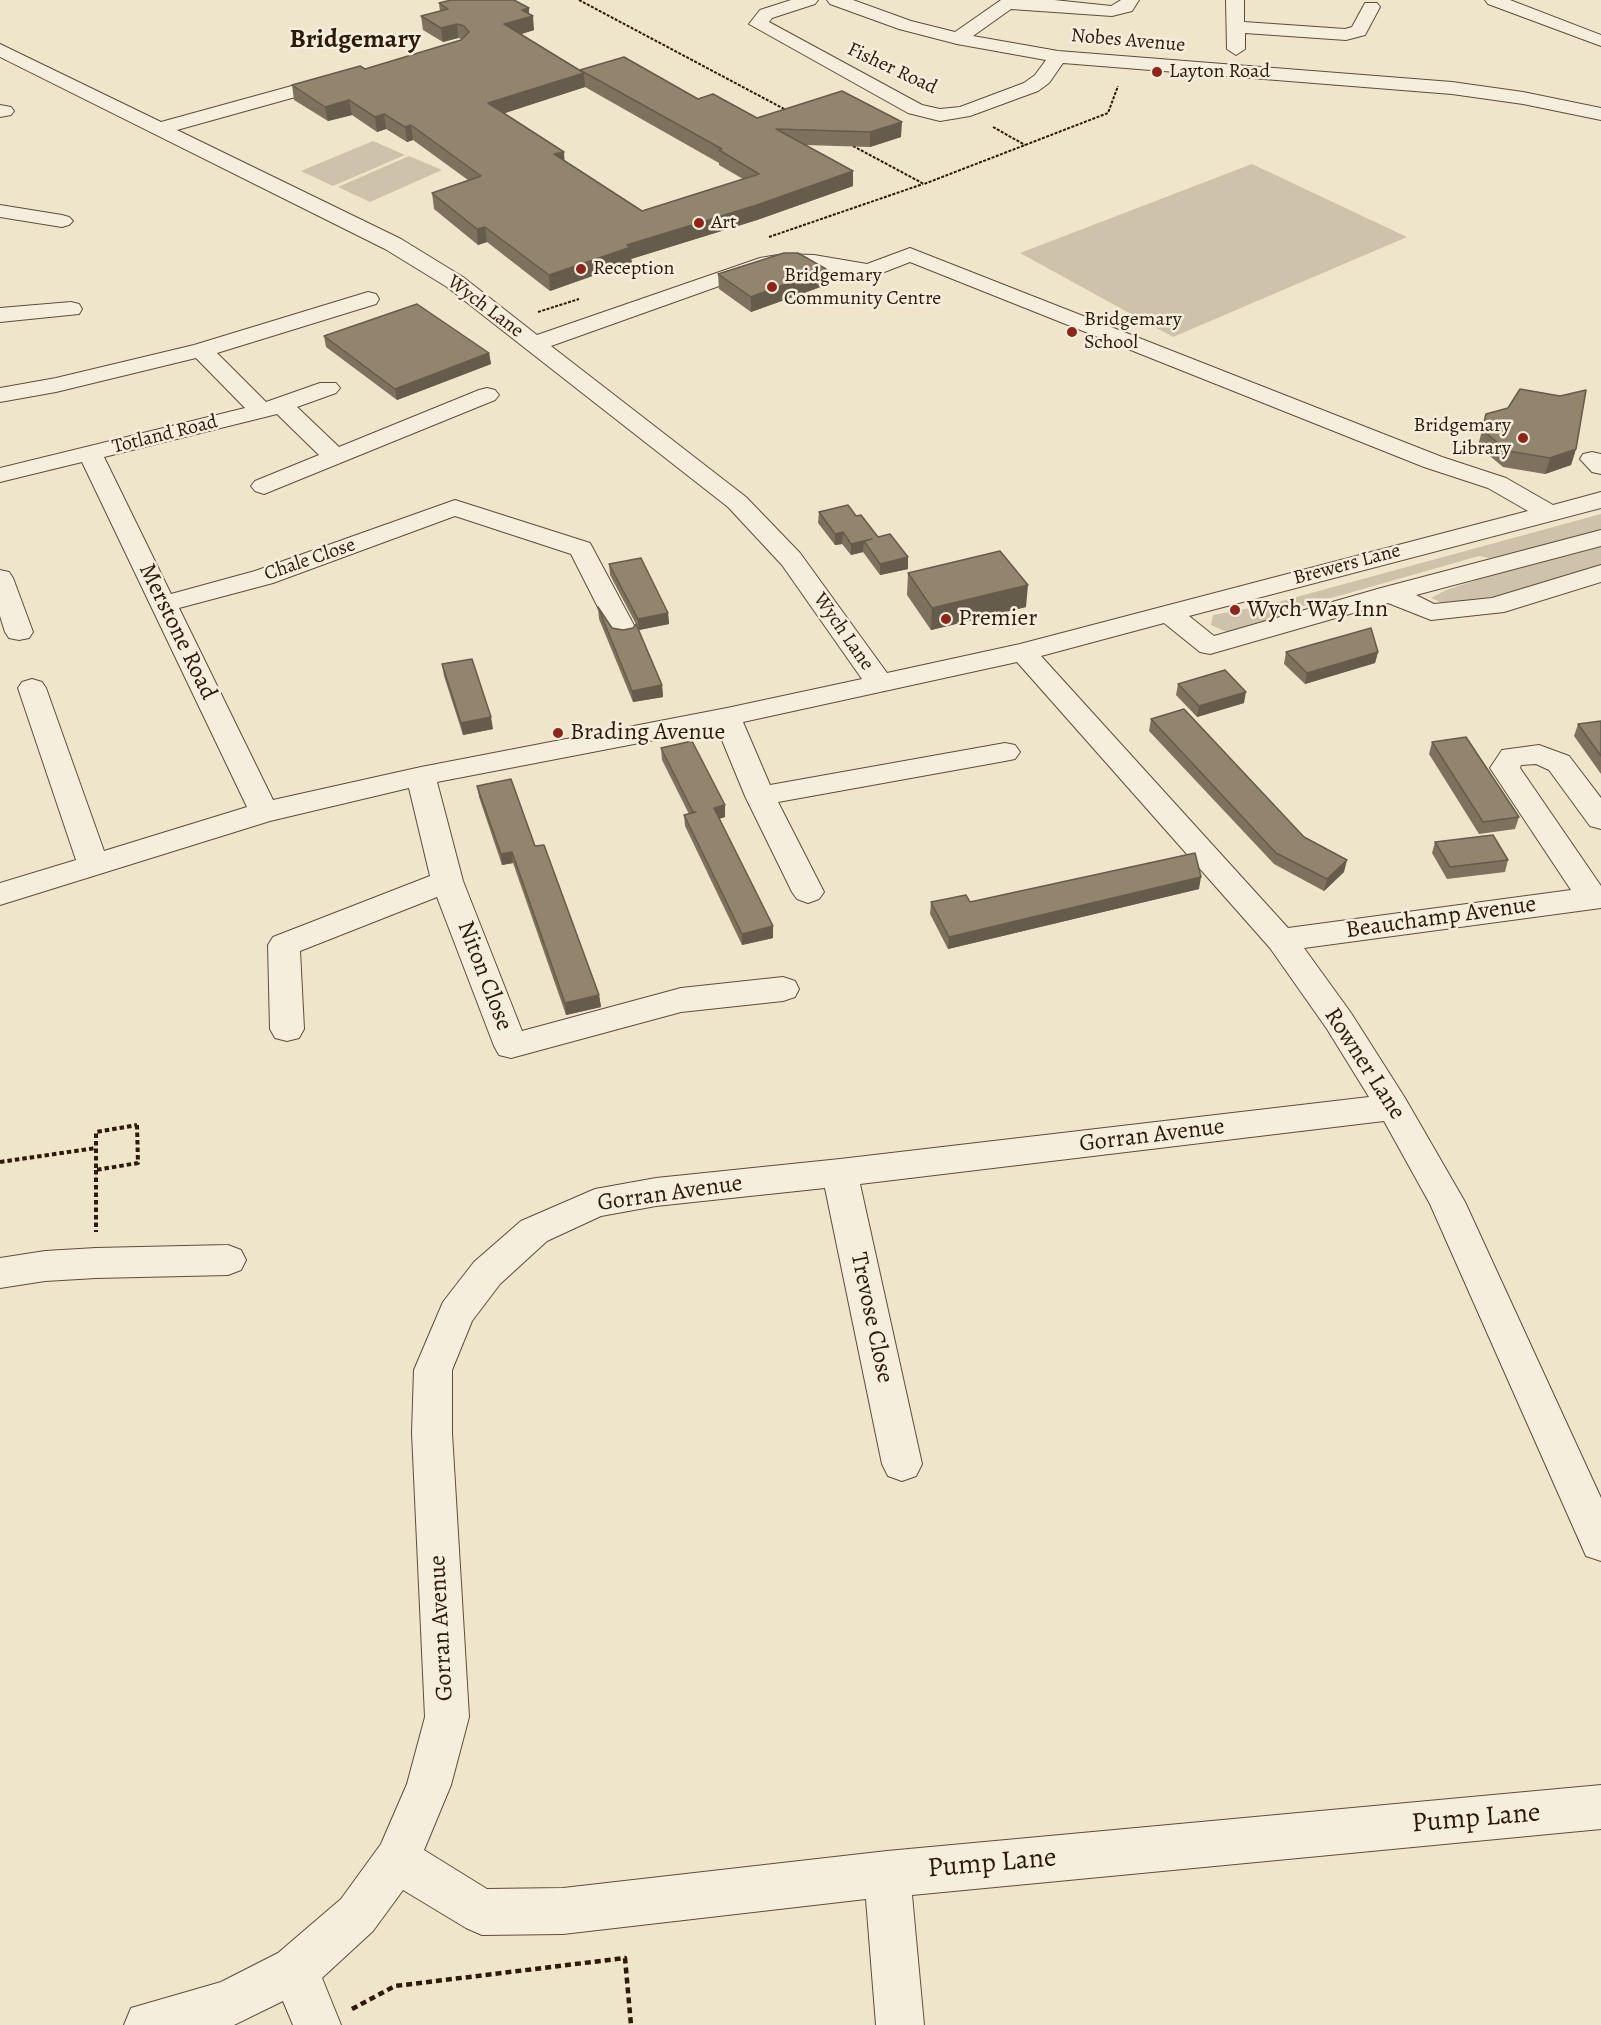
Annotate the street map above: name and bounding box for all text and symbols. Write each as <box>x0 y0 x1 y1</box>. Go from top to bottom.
street label: Nobes Avenue <box>1070 24 1186 58</box>
district label: Bridgemary <box>290 25 420 57</box>
street label: Fisher Road <box>843 38 941 100</box>
place label: Layton Road <box>1169 60 1270 84</box>
marker: Layton Road <box>1150 65 1164 79</box>
place label: Art <box>711 211 737 235</box>
marker: Art <box>692 216 706 230</box>
place label: Reception <box>593 257 674 281</box>
marker: Reception <box>574 262 588 276</box>
place label: Bridgemary Community Centre <box>784 264 941 311</box>
street label: Wych Lane <box>442 271 528 343</box>
marker: Bridgemary Community Centre <box>765 280 779 294</box>
place label: Bridgemary School <box>1084 308 1182 355</box>
marker: Bridgemary School <box>1065 325 1079 339</box>
street label: Totland Road <box>110 410 220 460</box>
place label: Bridgemary Library <box>1413 414 1511 461</box>
marker: Bridgemary Library <box>1516 431 1530 445</box>
street label: Chale Close <box>261 533 359 587</box>
street label: Brewers Lane <box>1291 539 1403 591</box>
street label: Merstone Road <box>132 559 222 705</box>
street label: Wych Lane <box>808 589 878 675</box>
place label: Wych Way Inn <box>1247 596 1388 624</box>
marker: Wych Way Inn <box>1228 603 1242 617</box>
place label: Premier <box>958 605 1037 633</box>
marker: Premier <box>939 612 953 626</box>
place label: Brading Avenue <box>570 719 725 747</box>
marker: Brading Avenue <box>551 726 565 740</box>
street label: Beauchamp Avenue <box>1344 890 1538 946</box>
street label: Niton Close <box>450 917 518 1035</box>
street label: Rowner Lane <box>1317 1003 1411 1125</box>
street label: Gorran Avenue <box>1078 1113 1226 1159</box>
street label: Gorran Avenue <box>596 1170 744 1218</box>
street label: Trevose Close <box>843 1250 899 1386</box>
street label: Gorran Avenue <box>424 1554 460 1702</box>
street label: Pump Lane <box>1410 1797 1542 1841</box>
street label: Pump Lane <box>926 1842 1058 1886</box>

